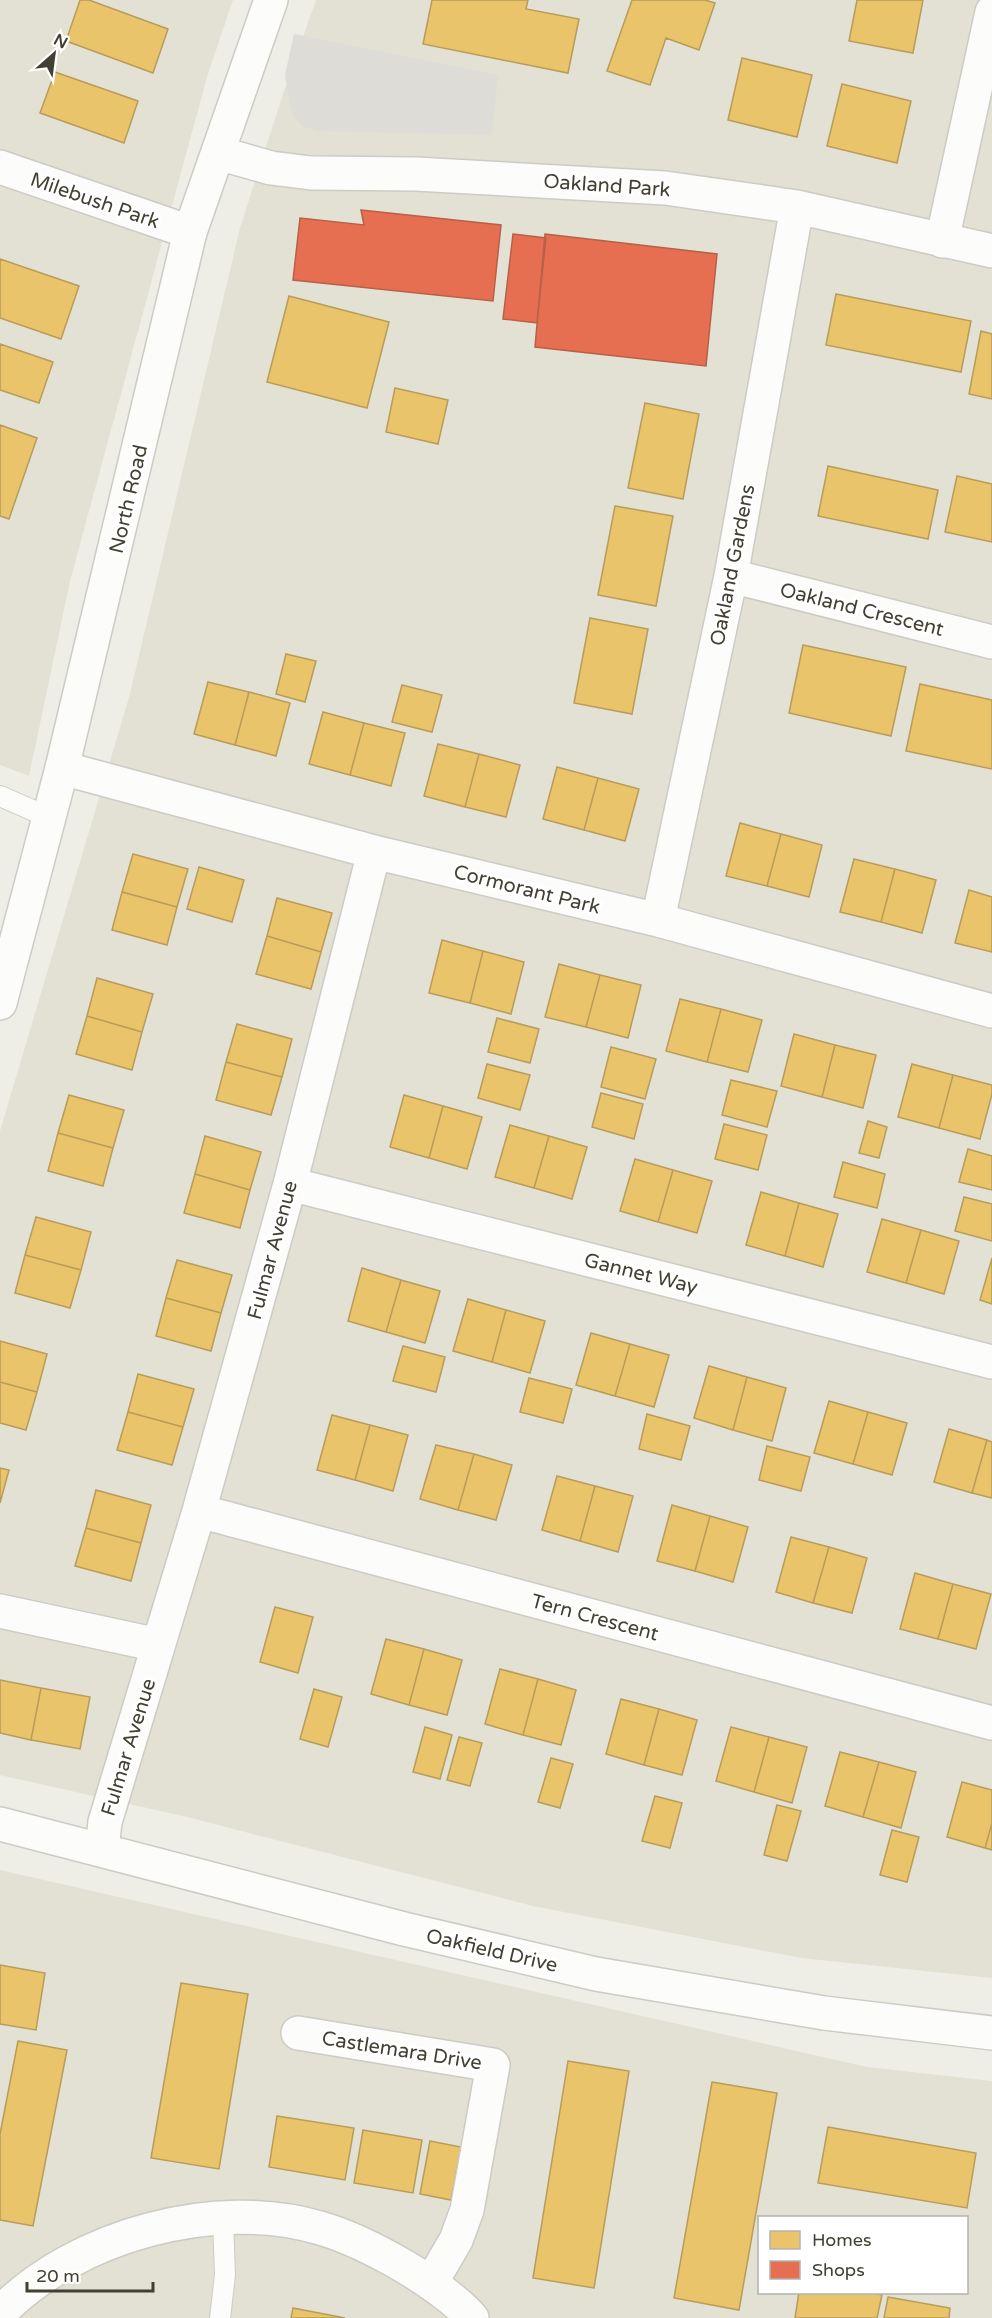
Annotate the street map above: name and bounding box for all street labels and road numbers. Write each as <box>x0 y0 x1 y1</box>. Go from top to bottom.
street label: Milebush Park <box>27 168 162 234</box>
street label: Oakland Park <box>543 170 671 202</box>
street label: North Road <box>105 443 153 556</box>
street label: Oakland Gardens <box>706 482 760 648</box>
street label: Oakland Crescent <box>777 578 946 642</box>
street label: Cormorant Park <box>451 860 603 920</box>
street label: Fulmar Avenue <box>243 1178 303 1322</box>
street label: Gannet Way <box>582 1248 700 1300</box>
street label: Tern Crescent <box>528 1589 661 1647</box>
street label: Fulmar Avenue <box>97 1676 161 1819</box>
street label: Oakfield Drive <box>424 1924 560 1978</box>
street label: Castlemara Drive <box>320 2026 484 2075</box>

